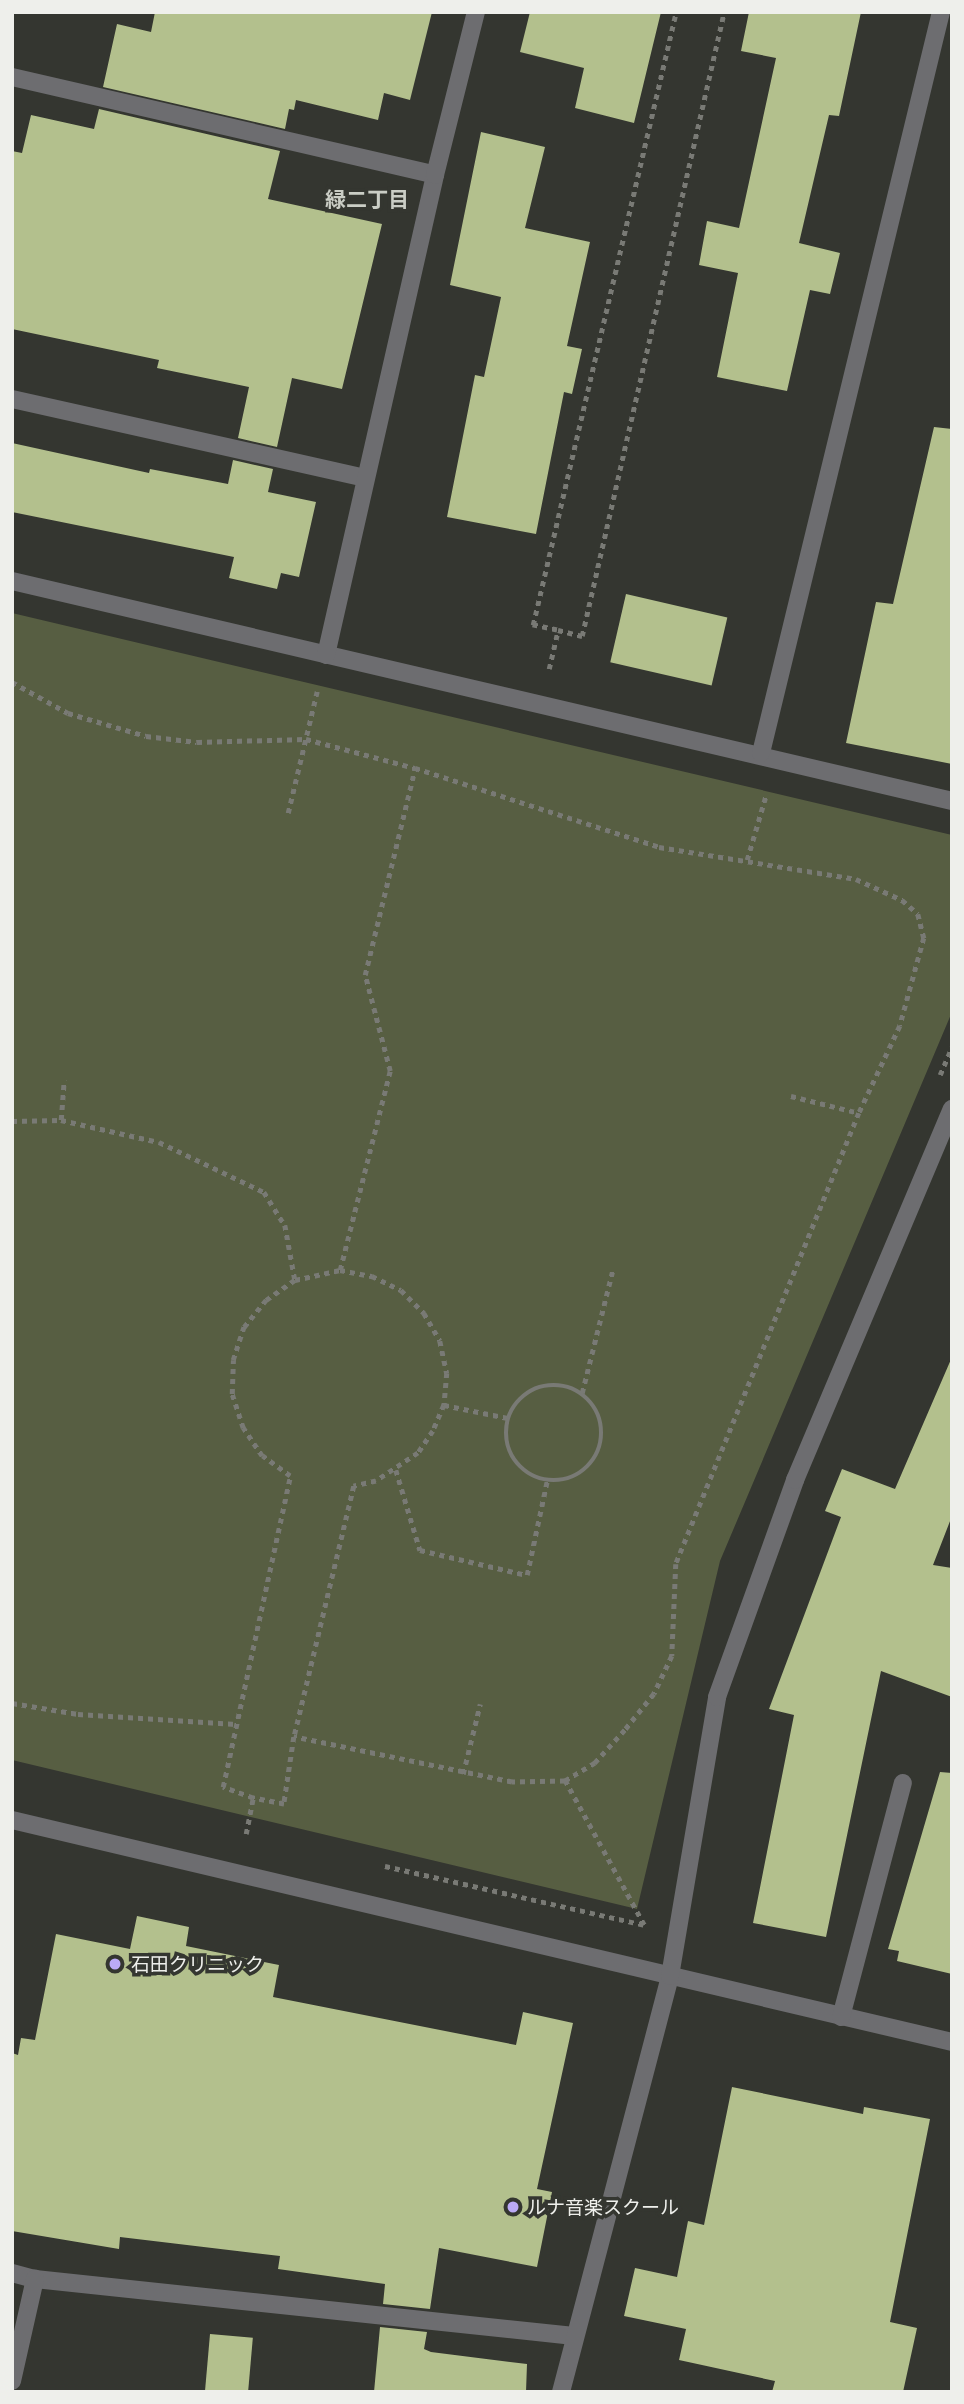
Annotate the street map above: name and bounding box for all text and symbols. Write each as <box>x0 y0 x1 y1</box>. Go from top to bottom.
district label: 緑二丁目 <box>325 186 409 212</box>
place label: 石田クリニック <box>131 1953 264 1975</box>
marker: 石田クリニック <box>105 1954 125 1974</box>
place label: ルナ音楽スクール <box>527 2196 679 2218</box>
marker: ルナ音楽スクール <box>505 2199 521 2215</box>

